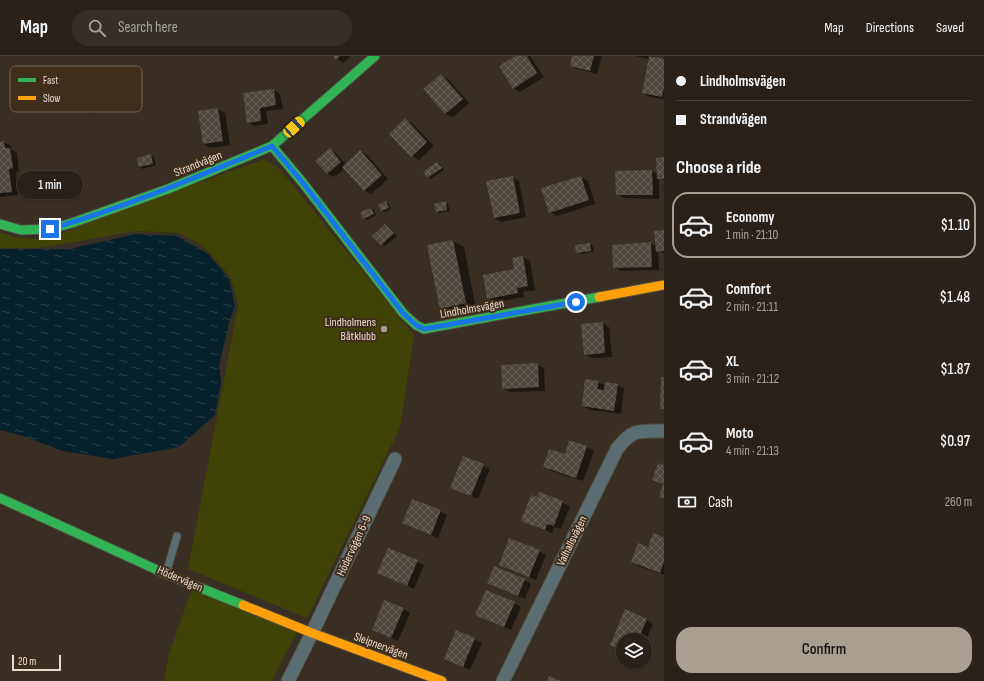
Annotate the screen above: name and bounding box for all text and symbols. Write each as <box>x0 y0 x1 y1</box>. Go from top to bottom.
search box <box>72 10 352 46</box>
text: Map <box>20 16 48 39</box>
icon: search <box>86 17 108 39</box>
text: Search here <box>118 18 178 37</box>
text: Map <box>824 19 844 36</box>
text: Directions <box>866 19 914 36</box>
text: Saved <box>936 19 964 36</box>
legend <box>10 66 142 112</box>
text: Lindholmsvägen <box>700 72 786 91</box>
text: Fast <box>43 74 59 87</box>
text: Slow <box>43 92 60 105</box>
text: Strandvägen <box>700 110 767 129</box>
car <box>281 115 307 139</box>
street label: Strandvägen <box>172 148 224 180</box>
text: Choose a ride <box>676 157 761 178</box>
callout: 1 min <box>17 171 83 199</box>
text: 1 min <box>38 177 62 193</box>
icon: car <box>678 207 714 243</box>
text: Economy <box>726 208 775 227</box>
text: $1.10 <box>941 216 970 235</box>
route end <box>41 220 59 238</box>
text: 1 min · 21:10 <box>726 227 778 243</box>
icon: car <box>678 279 714 315</box>
text: Comfort <box>726 280 771 299</box>
text: $1.48 <box>940 288 970 307</box>
route start <box>567 293 585 311</box>
street label: Lindholmsvägen <box>439 296 505 322</box>
text: 2 min · 21:11 <box>726 299 778 315</box>
place label: Lindholmens Båtklubb <box>325 315 376 344</box>
marker: Lindholmens Båtklubb <box>379 324 389 334</box>
icon: car <box>678 351 714 387</box>
text: XL <box>726 352 739 371</box>
text: $1.87 <box>940 360 970 379</box>
text: 3 min · 21:12 <box>726 371 779 387</box>
icon: car <box>678 423 714 459</box>
text: Moto <box>726 424 753 443</box>
text: $0.97 <box>940 432 970 451</box>
text: 4 min · 21:13 <box>726 443 779 459</box>
icon: cash <box>676 491 698 513</box>
text: Cash <box>708 493 733 512</box>
text: 260 m <box>945 494 972 510</box>
street label: Hödervägen 6-9 <box>333 513 375 579</box>
street label: Valhallsvägen <box>553 513 591 569</box>
street label: Hödervägen <box>155 563 205 595</box>
button: Confirm <box>676 627 972 673</box>
street label: Sleipnervägen <box>352 629 410 663</box>
map controls <box>616 633 652 669</box>
button: layers <box>616 633 652 669</box>
scale bar <box>12 653 61 672</box>
text: 20 m <box>18 655 36 668</box>

